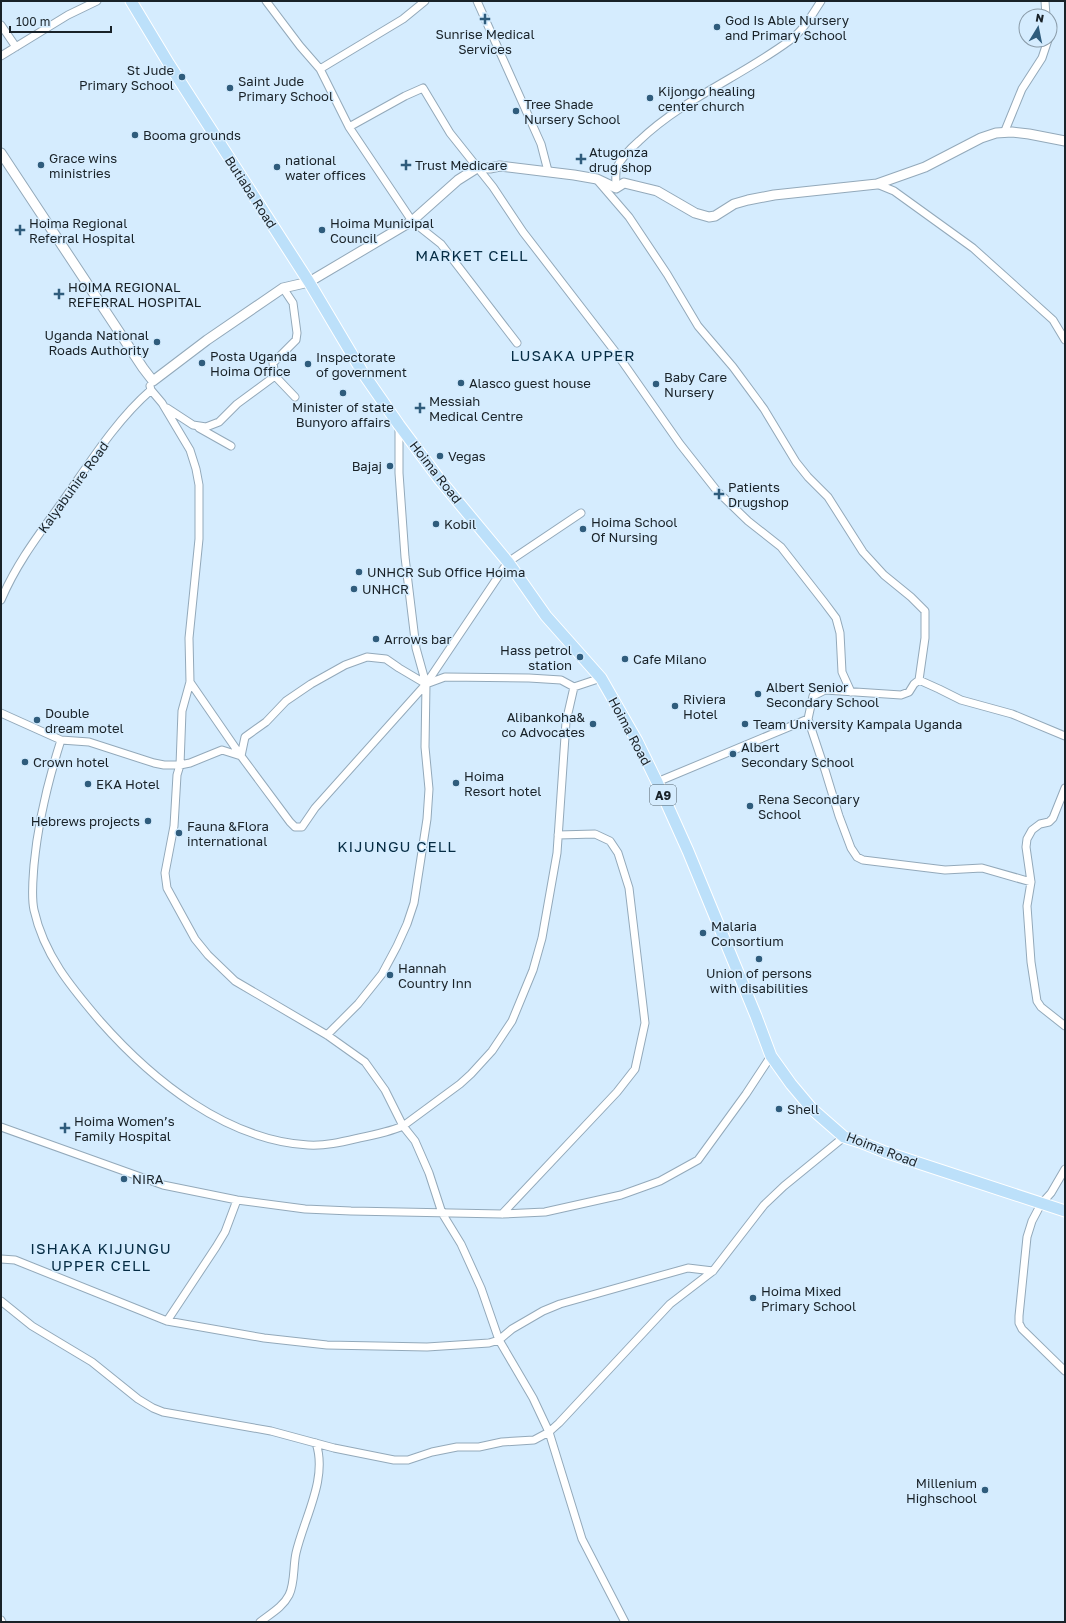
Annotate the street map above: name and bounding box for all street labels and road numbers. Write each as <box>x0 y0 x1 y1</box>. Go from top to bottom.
street label: Butiaba Road <box>222 153 280 231</box>
street label: Hoima Road <box>407 437 465 507</box>
street label: Kalyabuhire Road <box>34 438 112 536</box>
street label: Hoima Road <box>605 694 655 768</box>
road number: A9 <box>650 785 676 805</box>
street label: Hoima Road <box>844 1128 920 1170</box>

